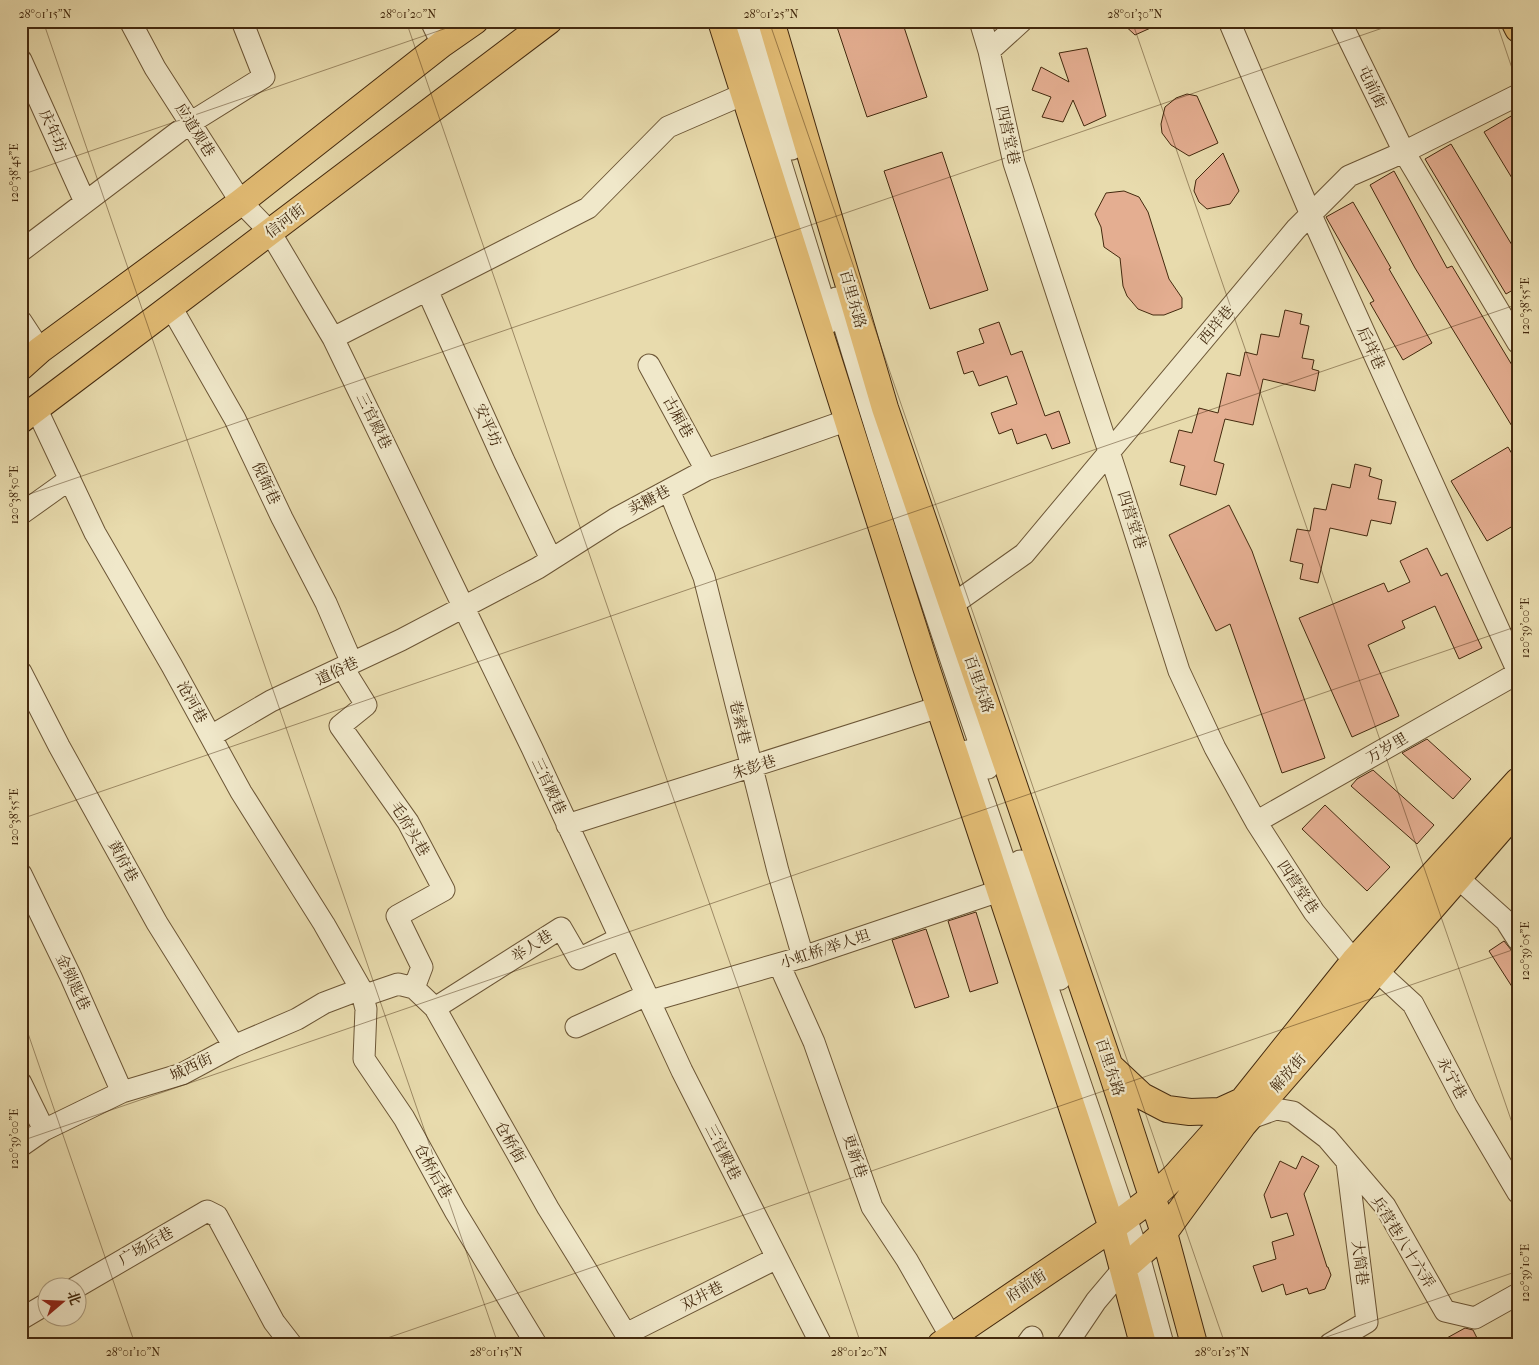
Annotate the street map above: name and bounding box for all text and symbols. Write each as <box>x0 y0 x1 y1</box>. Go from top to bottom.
text: 28°01'15"N <box>18 7 72 21</box>
text: 28°01'20"N <box>380 7 436 21</box>
text: 28°01'25"N <box>743 7 799 21</box>
text: 28°01'30"N <box>1107 7 1163 21</box>
street label: 屯前街 <box>1354 63 1390 111</box>
street label: 应道观巷 <box>171 100 219 160</box>
street label: 四营堂巷 <box>992 104 1024 166</box>
street label: 庆年坊 <box>36 107 70 155</box>
text: 120°38'45"E <box>7 144 21 202</box>
street label: 信河街 <box>262 200 308 242</box>
street label: 百里东路 <box>836 268 870 330</box>
text: 120°38'55"E <box>1518 277 1532 335</box>
street label: 西垟巷 <box>1195 302 1237 348</box>
street label: 后垟巷 <box>1354 324 1388 372</box>
street label: 三官殿巷 <box>353 390 395 452</box>
street label: 古厢巷 <box>659 393 697 441</box>
street label: 安平坊 <box>471 401 505 449</box>
street label: 倪衙巷 <box>248 459 284 507</box>
text: 120°38'50"E <box>7 466 21 524</box>
street label: 卖糖巷 <box>625 481 673 519</box>
street label: 四营堂巷 <box>1114 489 1150 551</box>
text: 120°39'00"E <box>1518 598 1532 658</box>
street label: 道俗巷 <box>313 653 361 689</box>
street label: 百里东路 <box>961 653 997 715</box>
street label: 沧河巷 <box>173 678 211 726</box>
street label: 卷索巷 <box>726 698 754 746</box>
street label: 万岁里 <box>1363 729 1411 767</box>
street label: 朱彭巷 <box>730 751 778 783</box>
street label: 三官殿巷 <box>528 755 570 817</box>
text: 120°38'55"E <box>7 788 21 846</box>
street label: 毛府头巷 <box>387 799 433 859</box>
street label: 黄府巷 <box>104 837 142 885</box>
street label: 四营堂巷 <box>1274 857 1322 917</box>
text: 120°39'05"E <box>1518 921 1532 981</box>
street label: 举人巷 <box>508 926 556 966</box>
street label: 小虹桥/举人坦 <box>778 926 872 972</box>
street label: 金锁匙巷 <box>52 951 94 1013</box>
street label: 百里东路 <box>1092 1036 1128 1098</box>
street label: 城西街 <box>167 1049 215 1085</box>
street label: 解放街 <box>1266 1050 1310 1096</box>
street label: 永宁巷 <box>1433 1054 1471 1102</box>
text: 120°39'00"E <box>7 1109 21 1169</box>
street label: 仓桥街 <box>491 1118 529 1166</box>
street label: 三官殿巷 <box>701 1121 745 1183</box>
street label: 更新巷 <box>839 1132 871 1180</box>
street label: 仓桥后巷 <box>411 1140 455 1202</box>
street label: 兵营巷八十六弄 <box>1368 1193 1438 1291</box>
street label: 广场后巷 <box>116 1223 176 1269</box>
street label: 大简巷 <box>1348 1240 1372 1286</box>
text: 120°39'10"E <box>1518 1244 1532 1302</box>
street label: 府前街 <box>1002 1266 1050 1306</box>
north arrow <box>38 1278 88 1328</box>
street label: 双井巷 <box>678 1278 726 1314</box>
text: 北 <box>64 1289 84 1307</box>
text: 28°01'10"N <box>106 1345 160 1359</box>
text: 28°01'15"N <box>469 1345 523 1359</box>
text: 28°01'20"N <box>831 1345 887 1359</box>
text: 28°01'25"N <box>1194 1345 1250 1359</box>

